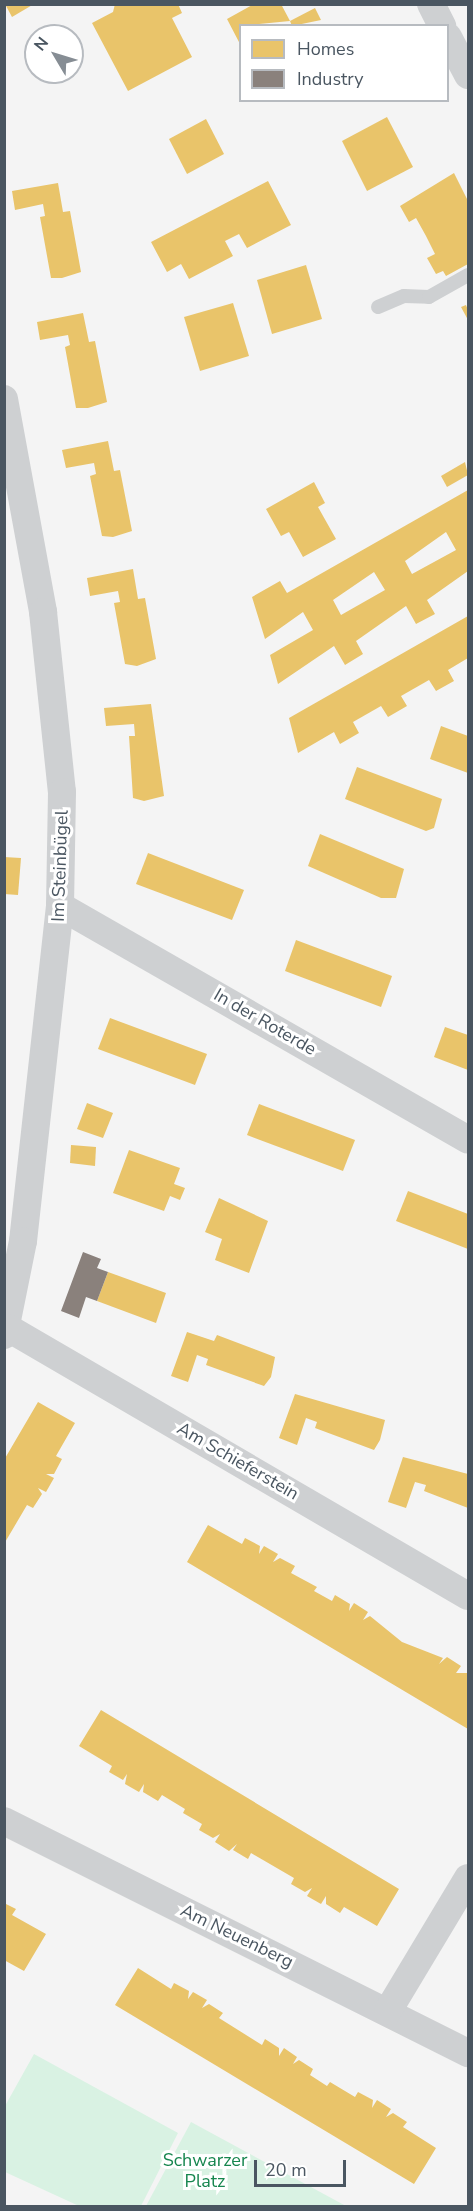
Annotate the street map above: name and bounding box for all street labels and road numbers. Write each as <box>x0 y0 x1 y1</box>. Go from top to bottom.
street label: Im Steinbügel <box>47 810 73 922</box>
street label: In der Roterde <box>210 984 320 1060</box>
street label: Am Schieferstein <box>173 1417 303 1505</box>
street label: Am Neuenberg <box>177 1899 297 1973</box>

